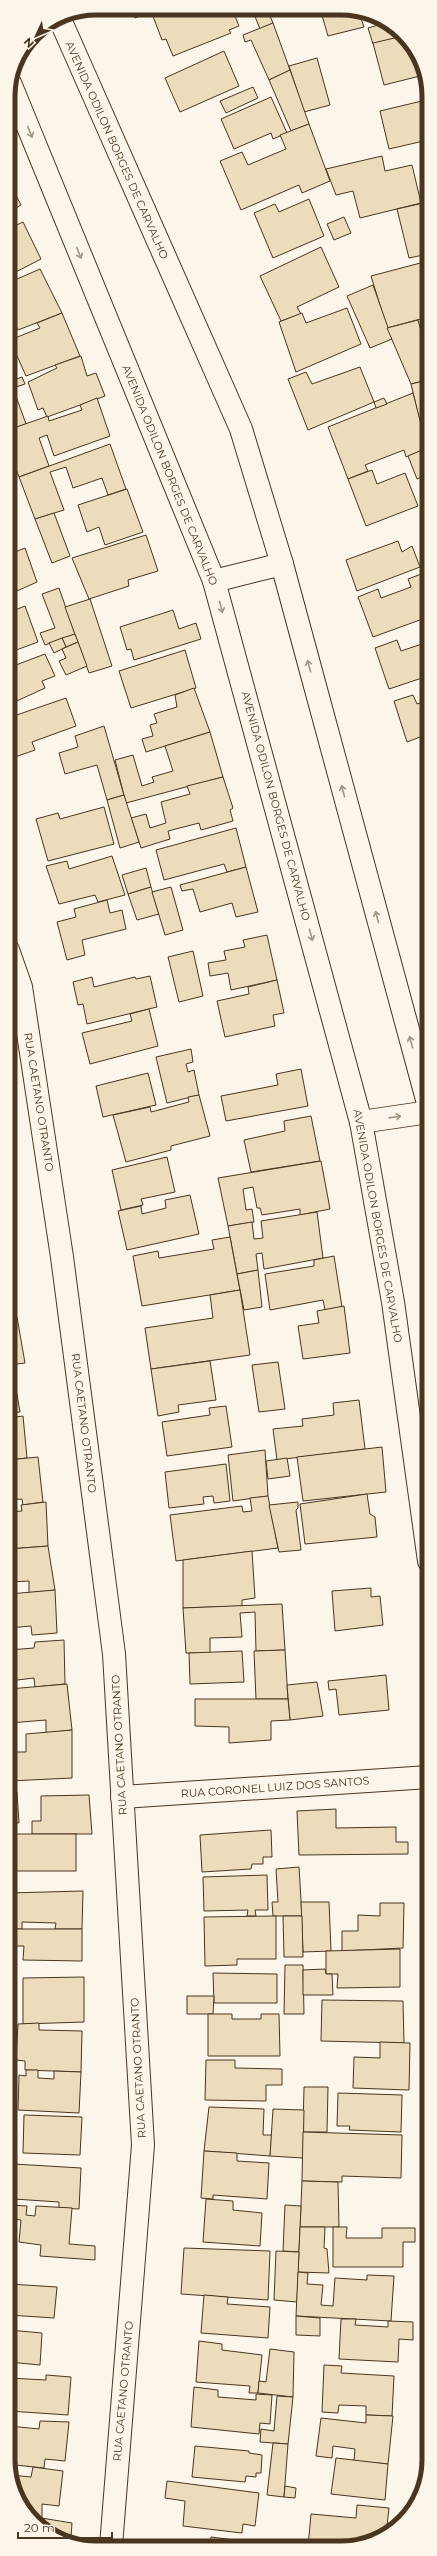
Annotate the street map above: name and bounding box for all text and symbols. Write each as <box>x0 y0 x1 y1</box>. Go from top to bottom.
north arrow <box>16 16 56 56</box>
text: N <box>21 35 37 51</box>
street label: AVENIDA ODILON BORGES DE CARVALHO <box>62 39 172 261</box>
one-way arrow <box>27 126 34 138</box>
one-way arrow <box>76 246 84 258</box>
street label: AVENIDA ODILON BORGES DE CARVALHO <box>119 363 221 587</box>
one-way arrow <box>218 600 226 613</box>
one-way arrow <box>305 659 312 672</box>
street label: AVENIDA ODILON BORGES DE CARVALHO <box>239 690 313 922</box>
one-way arrow <box>339 785 346 798</box>
one-way arrow <box>373 910 380 923</box>
one-way arrow <box>307 928 315 941</box>
street label: RUA CAETANO OTRANTO <box>21 1031 57 1173</box>
one-way arrow <box>407 1036 414 1049</box>
street label: AVENIDA ODILON BORGES DE CARVALHO <box>351 1108 405 1344</box>
one-way arrow <box>388 1113 401 1121</box>
street label: RUA CAETANO OTRANTO <box>68 1352 100 1494</box>
street label: RUA CAETANO OTRANTO <box>108 1674 130 1816</box>
street label: RUA CORONEL LUIZ DOS SANTOS <box>180 1773 370 1801</box>
street label: RUA CAETANO OTRANTO <box>127 1997 149 2139</box>
street label: RUA CAETANO OTRANTO <box>110 2320 136 2462</box>
scale bar <box>18 2514 112 2540</box>
text: 20 m <box>24 2520 55 2535</box>

